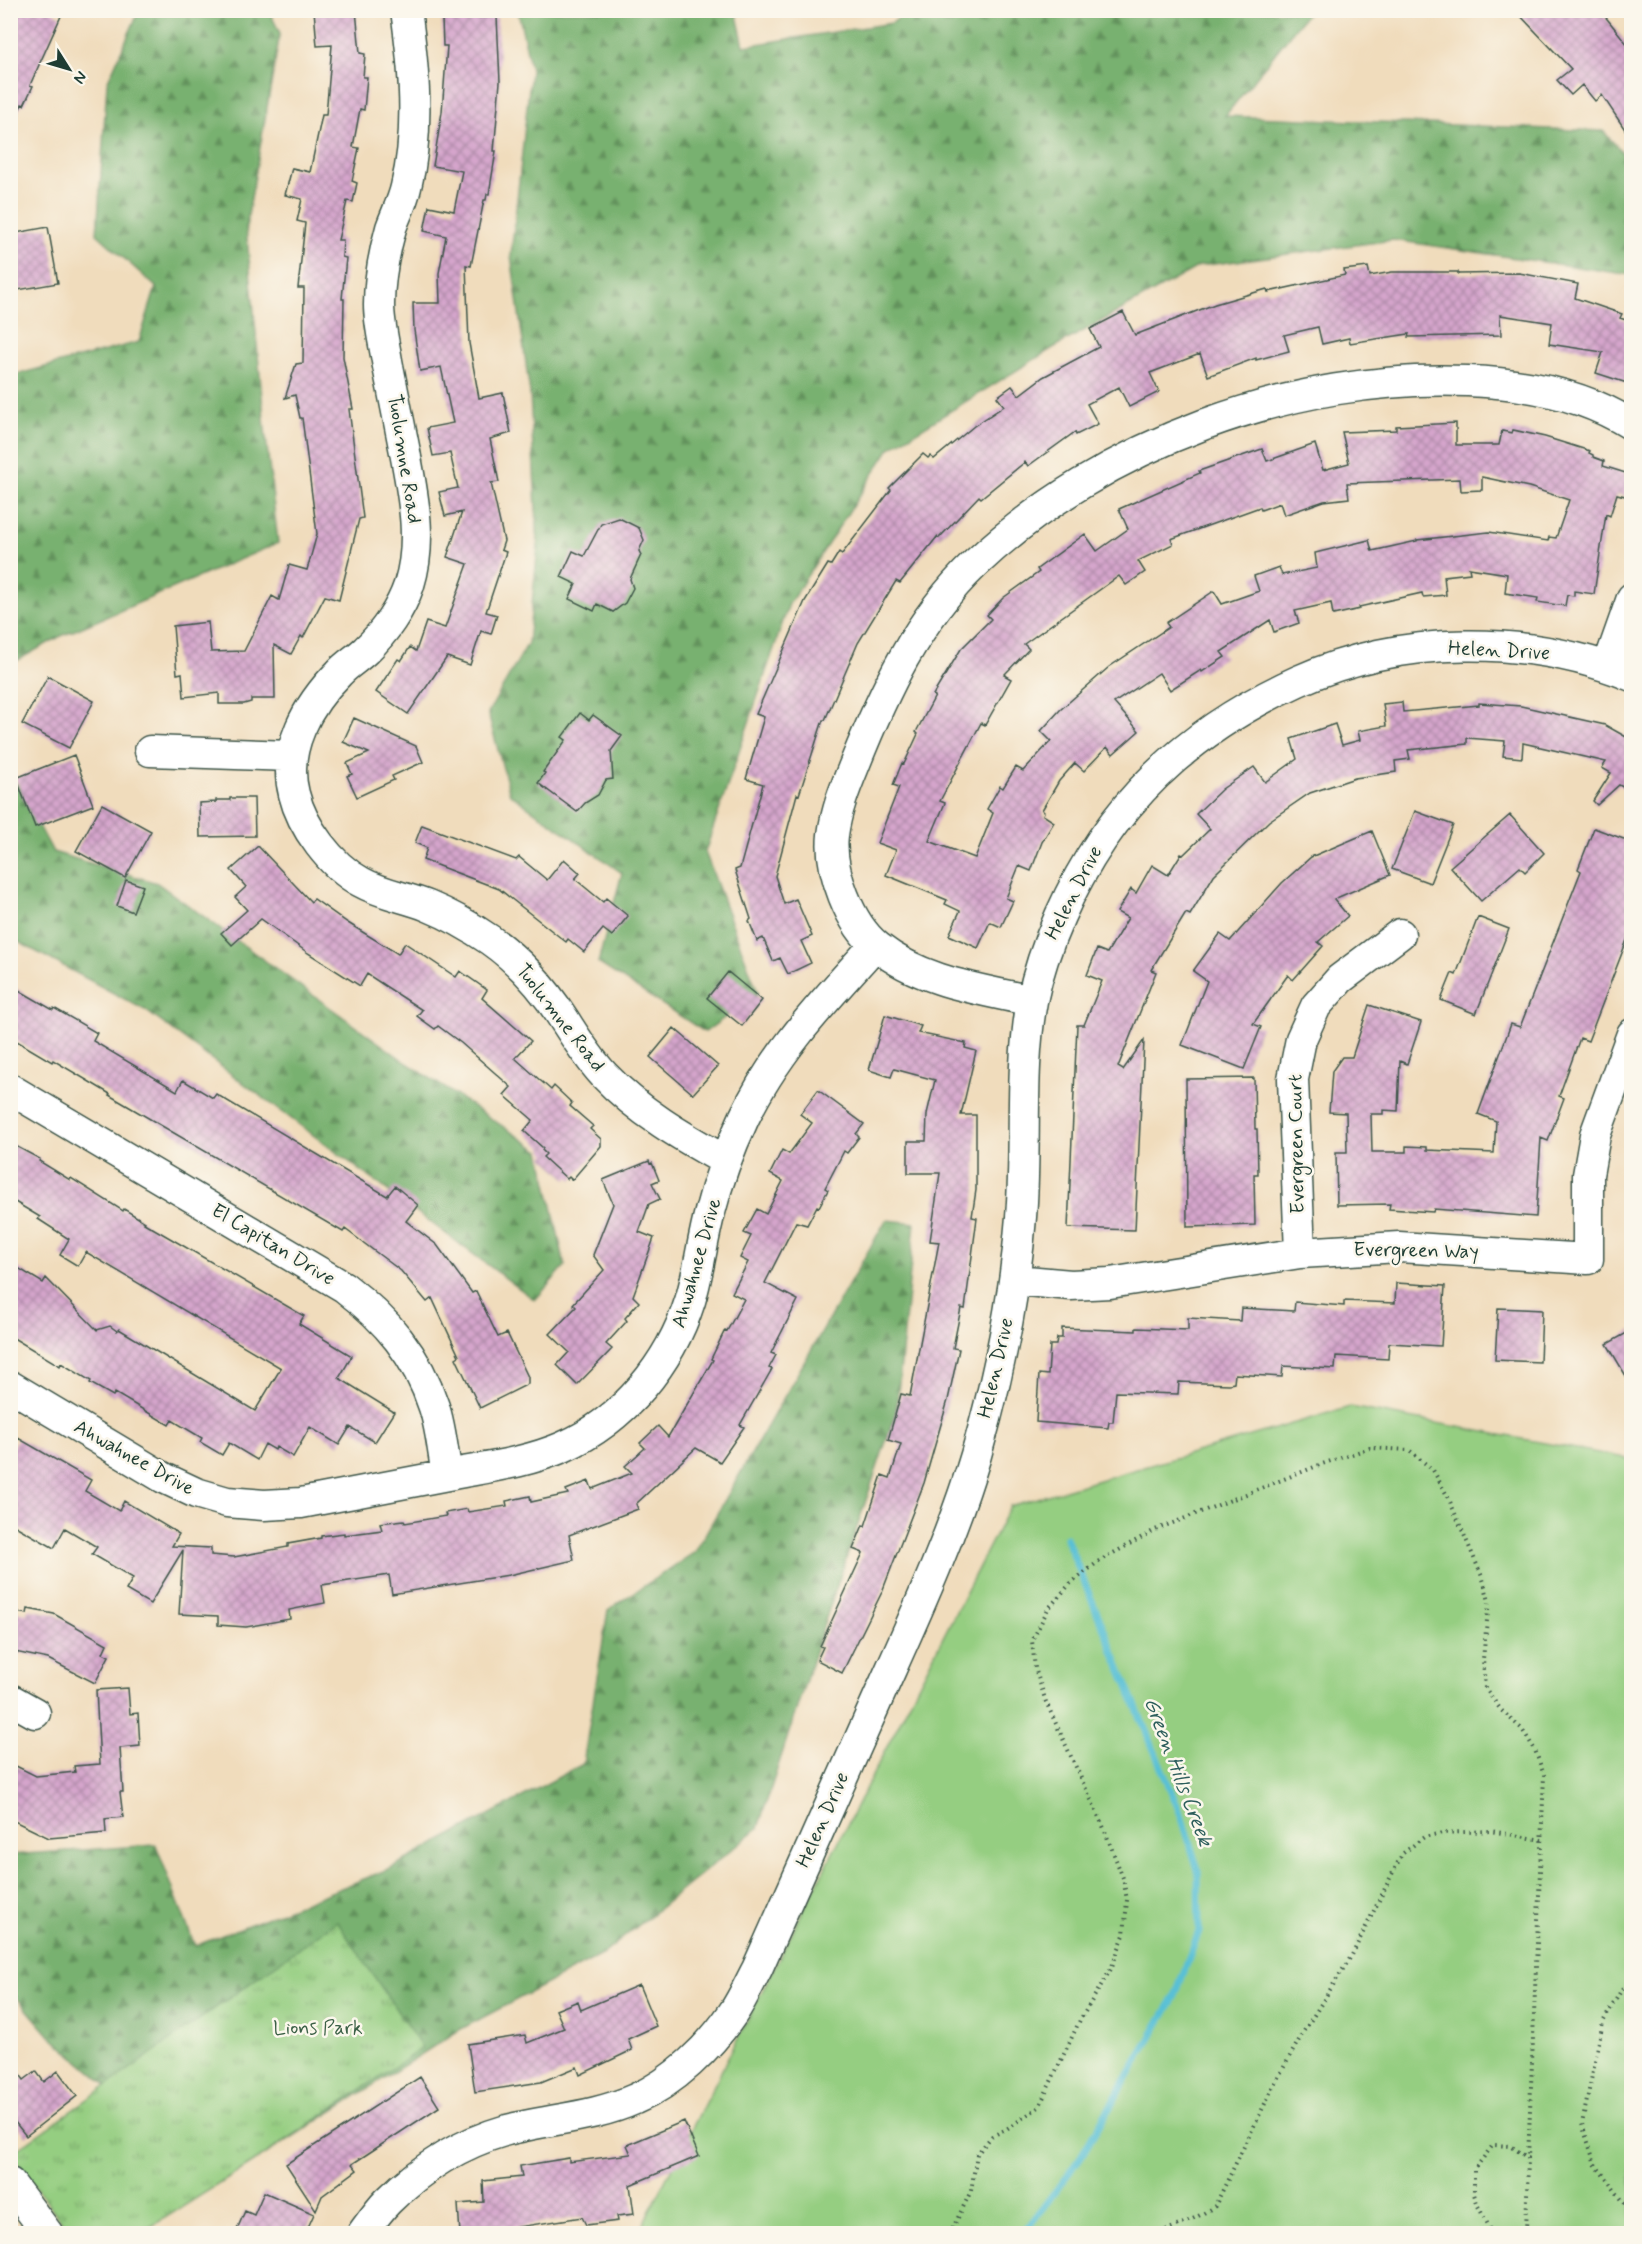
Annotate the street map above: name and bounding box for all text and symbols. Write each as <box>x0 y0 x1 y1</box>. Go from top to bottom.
north arrow <box>39 39 99 99</box>
text: N <box>68 67 91 88</box>
street label: Tuolumne Road <box>380 392 428 526</box>
street label: Helen Drive <box>1447 635 1551 667</box>
street label: Helen Drive <box>1039 841 1109 945</box>
street label: Tuolumne Road <box>509 958 611 1078</box>
street label: Evergreen Court <box>1282 1074 1313 1214</box>
street label: Ahwahnee Drive <box>666 1195 728 1331</box>
street label: El Capitan Drive <box>206 1197 340 1293</box>
street label: Evergreen Way <box>1353 1236 1479 1267</box>
street label: Helen Drive <box>971 1315 1021 1421</box>
street label: Ahwahnee Drive <box>69 1414 199 1502</box>
water label: Green Hills Creek <box>1137 1694 1220 1852</box>
street label: Helen Drive <box>790 1768 856 1872</box>
park label: Lions Park <box>273 2015 363 2042</box>

